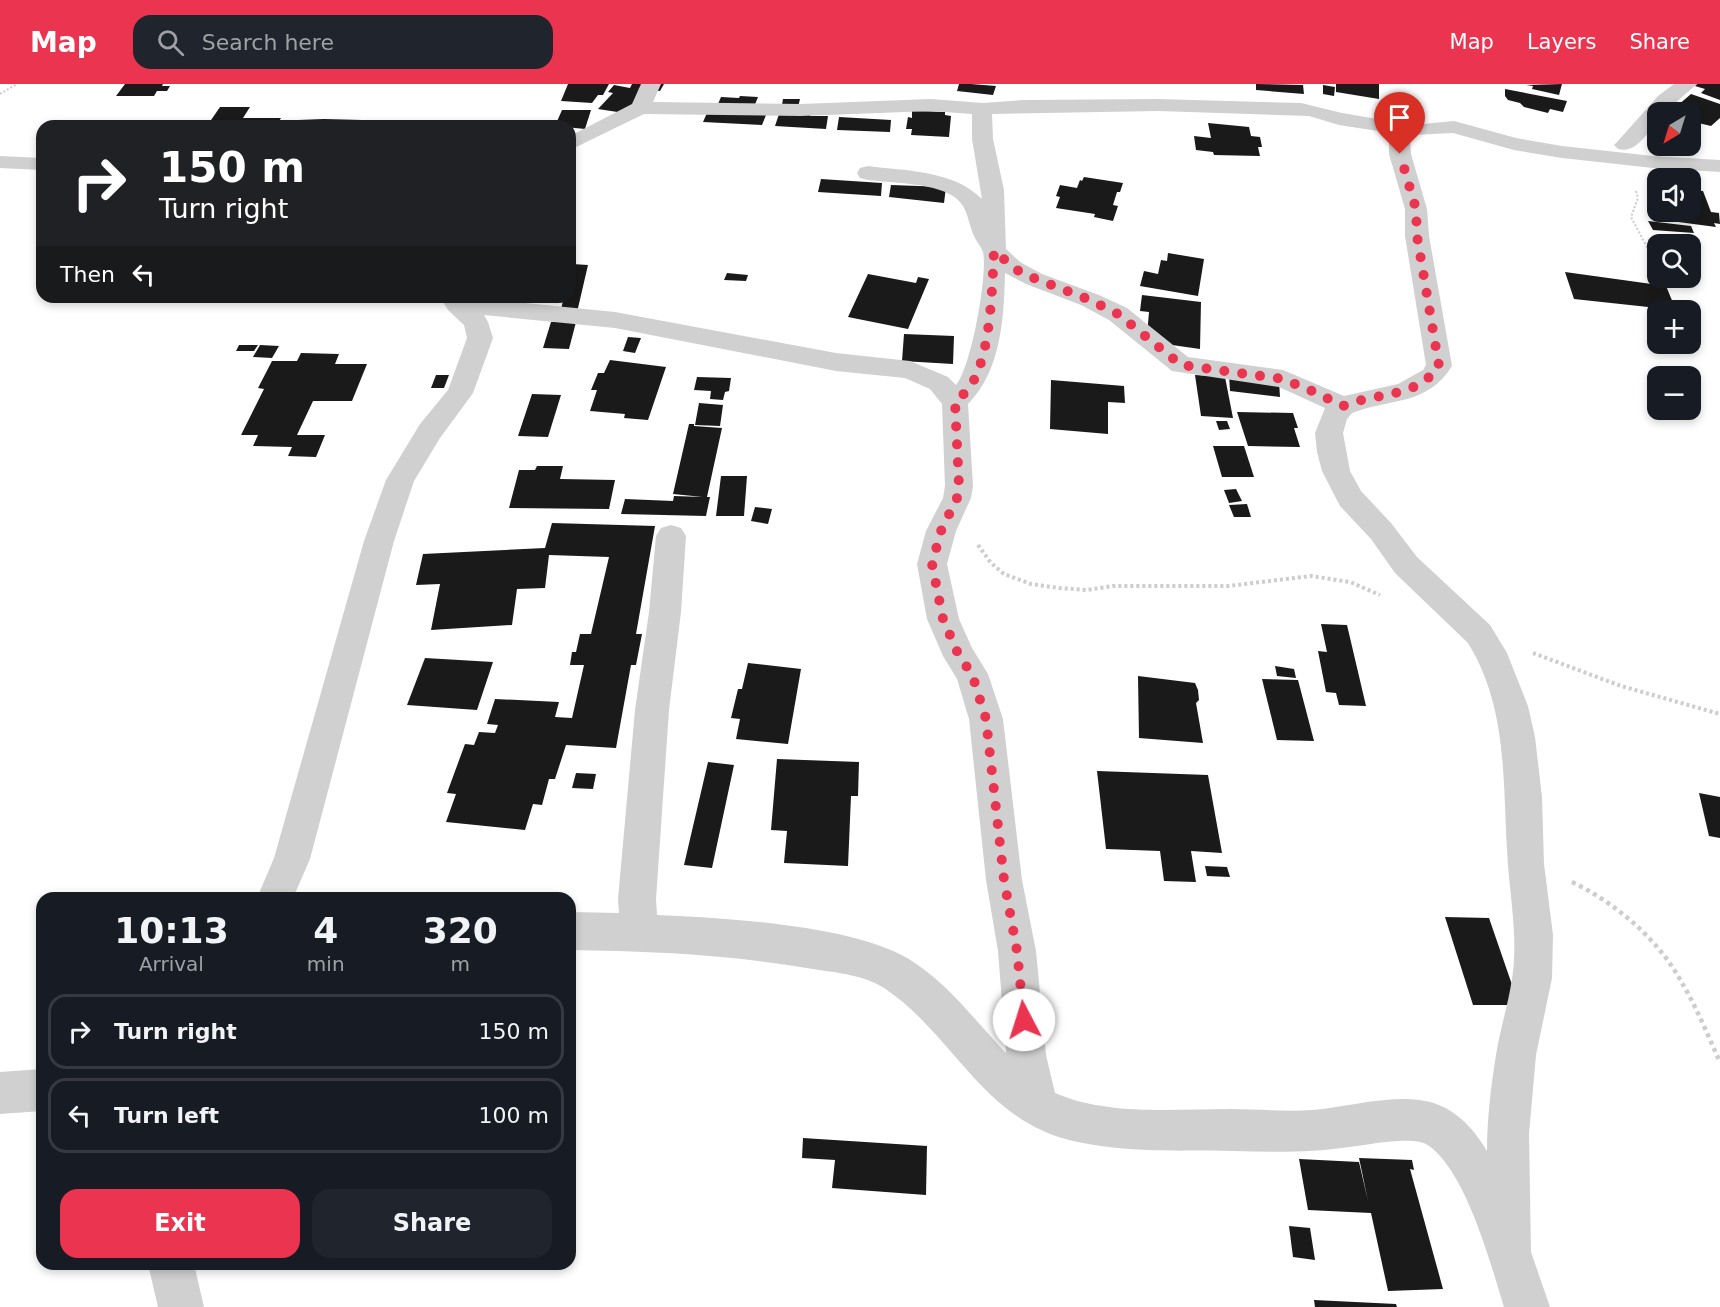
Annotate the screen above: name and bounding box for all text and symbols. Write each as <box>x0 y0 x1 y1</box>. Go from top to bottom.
search box <box>133 15 553 69</box>
text: Map <box>30 26 97 59</box>
icon: search <box>154 26 187 59</box>
text: Search here <box>202 30 334 55</box>
text: Map <box>1450 30 1494 54</box>
text: Layers <box>1527 30 1596 54</box>
text: Share <box>1629 30 1690 54</box>
pin <box>1374 92 1425 154</box>
icon: arrive <box>1383 101 1416 134</box>
north arrow <box>1647 102 1701 156</box>
map controls <box>1647 102 1701 420</box>
text: 150 m <box>159 143 305 192</box>
icon: right <box>60 144 138 222</box>
button: sound <box>1647 168 1701 222</box>
text: Turn right <box>159 193 288 224</box>
button: search <box>1647 234 1701 288</box>
icon: left <box>127 258 160 291</box>
text: Then <box>60 262 115 287</box>
button: + <box>1647 300 1701 354</box>
button: − <box>1647 366 1701 420</box>
text: 10:13 <box>114 910 229 951</box>
text: 4 <box>313 910 338 951</box>
text: 320 <box>423 910 498 951</box>
text: Arrival <box>139 952 204 976</box>
text: min <box>307 952 345 976</box>
text: m <box>451 952 470 976</box>
position arrow <box>992 988 1056 1052</box>
icon: right <box>63 1015 96 1048</box>
text: Turn right <box>114 1019 237 1044</box>
text: 150 m <box>479 1019 549 1044</box>
icon: left <box>63 1099 96 1132</box>
text: Turn left <box>114 1103 219 1128</box>
text: 100 m <box>479 1103 549 1128</box>
button: Exit <box>60 1189 300 1258</box>
button: Share <box>312 1189 552 1258</box>

